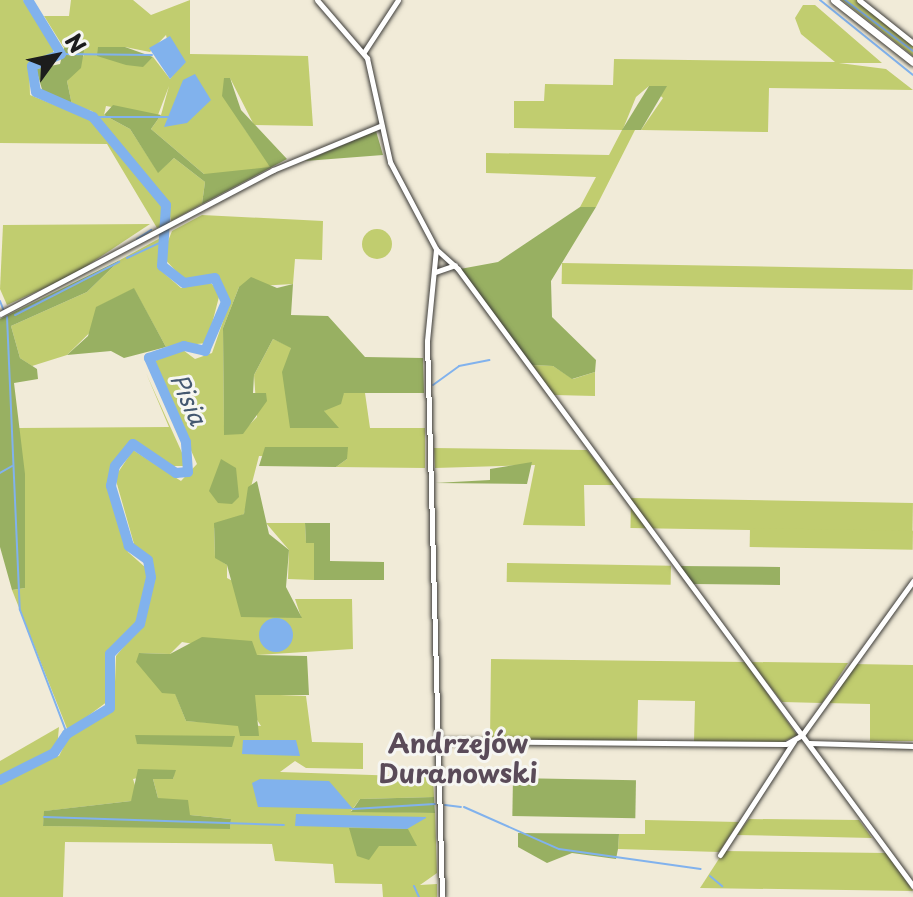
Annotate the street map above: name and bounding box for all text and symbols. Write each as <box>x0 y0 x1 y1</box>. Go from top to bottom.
north arrow <box>16 16 96 96</box>
text: N <box>58 26 95 59</box>
water label: Pisia <box>165 369 213 429</box>
district label: Andrzejów Duranowski <box>379 727 537 788</box>

